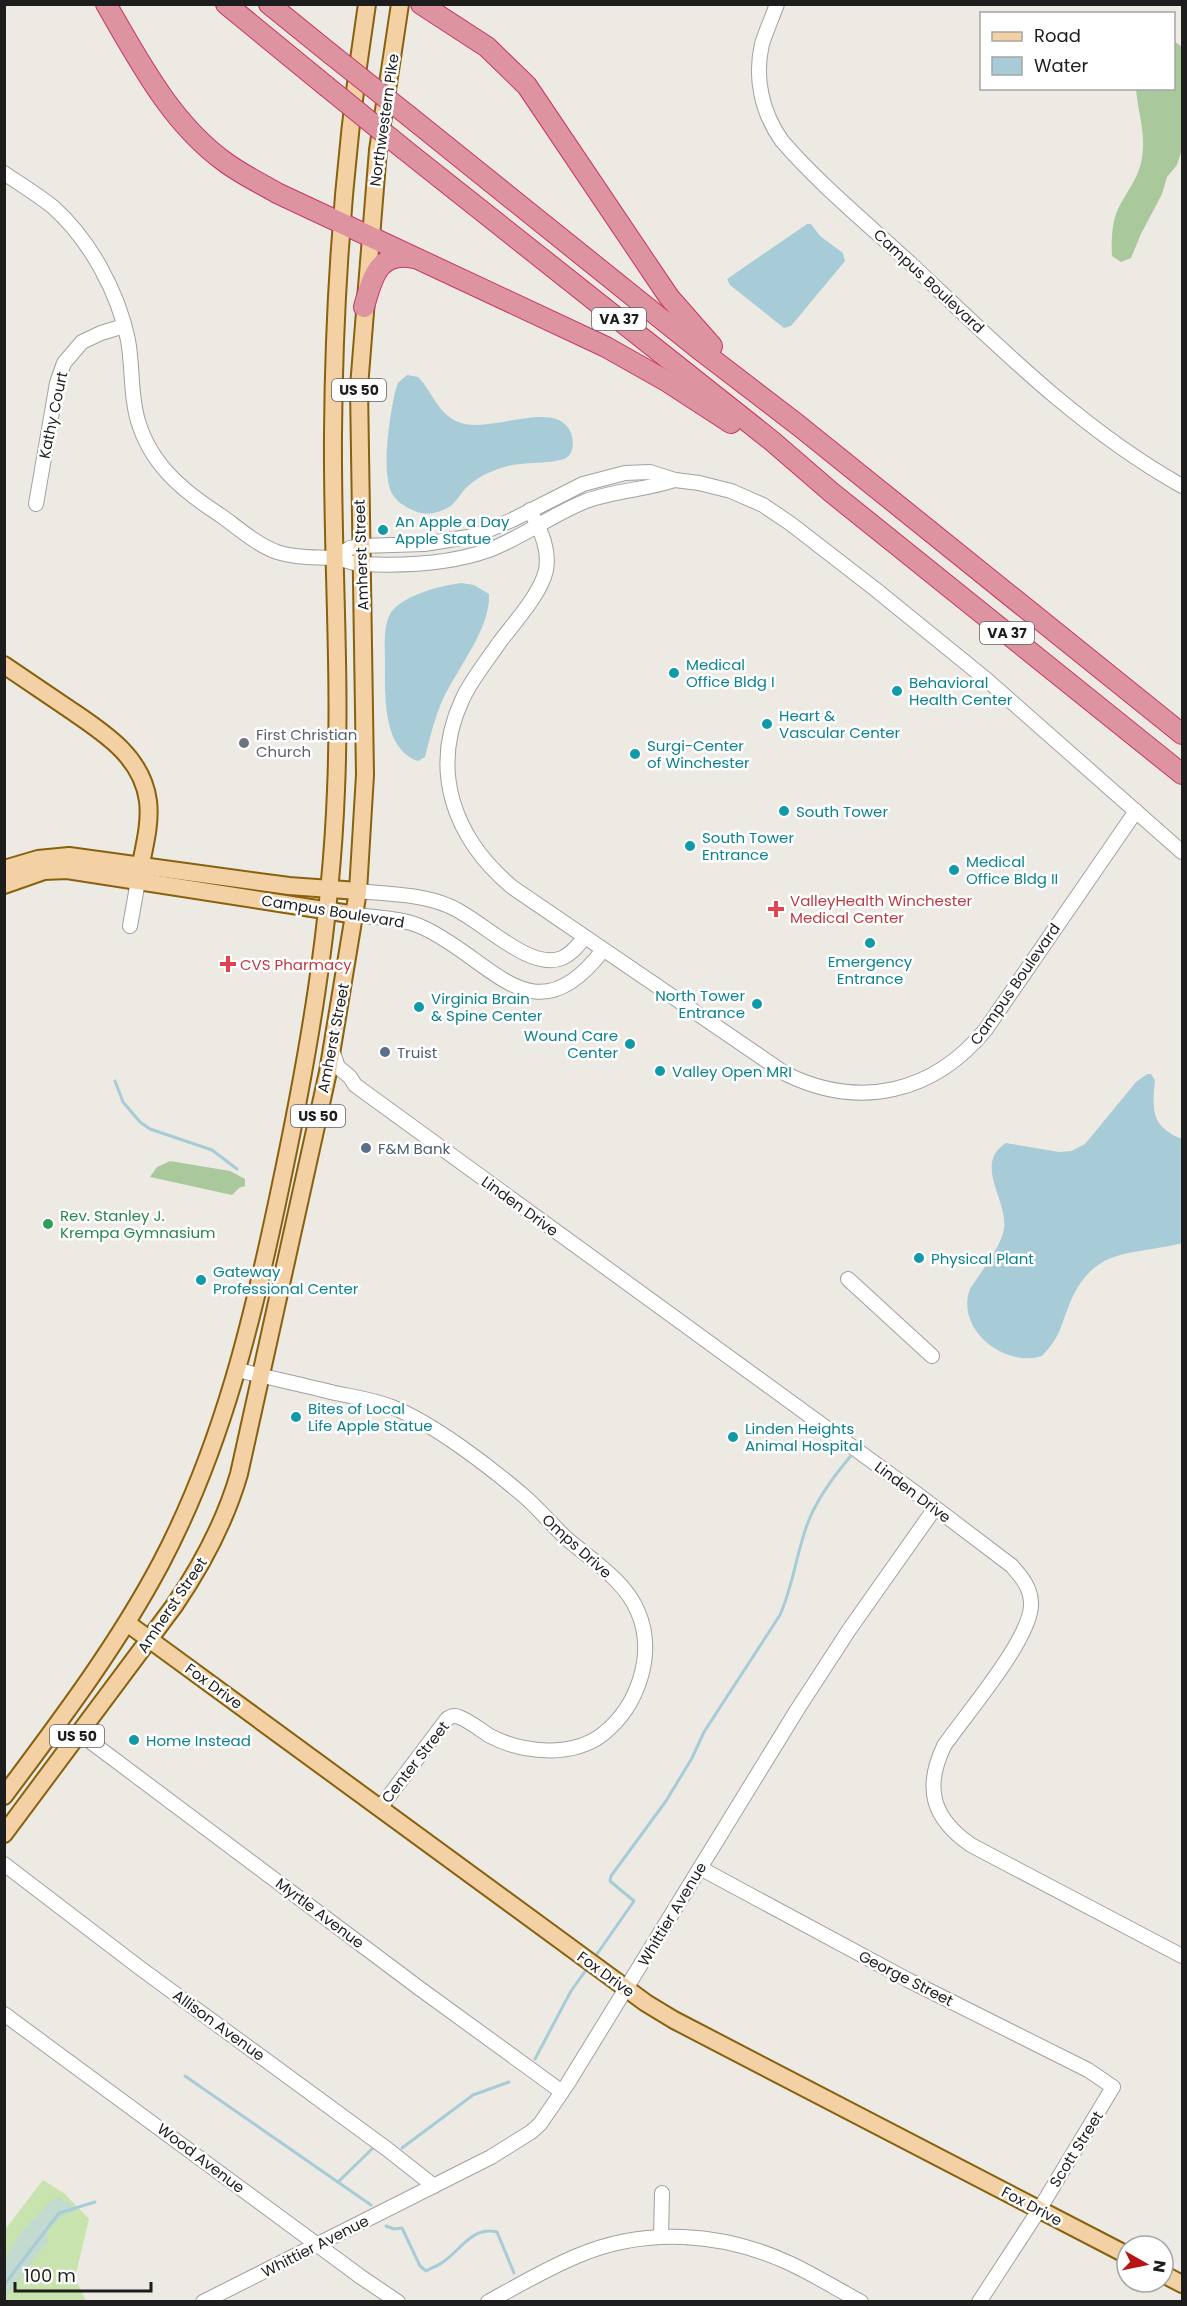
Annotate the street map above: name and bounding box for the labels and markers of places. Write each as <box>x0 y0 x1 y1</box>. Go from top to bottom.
place label: An Apple a Day Apple Statue <box>395 511 510 549</box>
marker: An Apple a Day Apple Statue <box>376 523 390 537</box>
place label: Medical Office Bldg I <box>686 654 775 692</box>
marker: Medical Office Bldg I <box>667 666 681 680</box>
place label: Behavioral Health Center <box>909 672 1013 710</box>
marker: Behavioral Health Center <box>890 684 904 698</box>
place label: Heart & Vascular Center <box>779 705 900 743</box>
marker: Heart & Vascular Center <box>760 717 774 731</box>
place label: First Christian Church <box>256 724 357 762</box>
place label: Surgi-Center of Winchester <box>647 735 750 773</box>
marker: First Christian Church <box>237 736 251 750</box>
marker: Surgi-Center of Winchester <box>628 747 642 761</box>
place label: South Tower <box>796 801 888 822</box>
marker: South Tower <box>777 804 791 818</box>
place label: South Tower Entrance <box>702 827 794 865</box>
marker: South Tower Entrance <box>683 839 697 853</box>
place label: Medical Office Bldg II <box>966 851 1058 889</box>
marker: Medical Office Bldg II <box>947 863 961 877</box>
place label: ValleyHealth Winchester Medical Center <box>790 890 973 928</box>
marker: ValleyHealth Winchester Medical Center <box>767 900 785 918</box>
marker: Emergency Entrance <box>863 936 877 950</box>
place label: Emergency Entrance <box>828 951 913 989</box>
place label: CVS Pharmacy <box>240 954 352 975</box>
marker: CVS Pharmacy <box>221 957 235 971</box>
place label: North Tower Entrance <box>655 985 745 1023</box>
place label: Virginia Brain & Spine Center <box>431 988 543 1026</box>
marker: North Tower Entrance <box>750 997 764 1011</box>
marker: Virginia Brain & Spine Center <box>412 1000 426 1014</box>
place label: Wound Care Center <box>524 1025 618 1063</box>
marker: Wound Care Center <box>623 1037 637 1051</box>
place label: Truist <box>397 1042 437 1063</box>
marker: Truist <box>378 1045 392 1059</box>
place label: Valley Open MRI <box>672 1061 792 1082</box>
marker: Valley Open MRI <box>653 1064 667 1078</box>
place label: F&M Bank <box>378 1138 451 1159</box>
marker: F&M Bank <box>359 1141 373 1155</box>
place label: Rev. Stanley J. Krempa Gymnasium <box>60 1205 216 1243</box>
marker: Rev. Stanley J. Krempa Gymnasium <box>41 1217 55 1231</box>
place label: Physical Plant <box>931 1248 1034 1269</box>
marker: Physical Plant <box>912 1251 926 1265</box>
place label: Gateway Professional Center <box>213 1261 359 1299</box>
marker: Gateway Professional Center <box>194 1273 208 1287</box>
place label: Bites of Local Life Apple Statue <box>308 1398 433 1436</box>
marker: Bites of Local Life Apple Statue <box>289 1410 303 1424</box>
place label: Linden Heights Animal Hospital <box>745 1418 863 1456</box>
marker: Linden Heights Animal Hospital <box>726 1430 740 1444</box>
place label: Home Instead <box>146 1730 251 1751</box>
marker: Home Instead <box>127 1733 141 1747</box>

